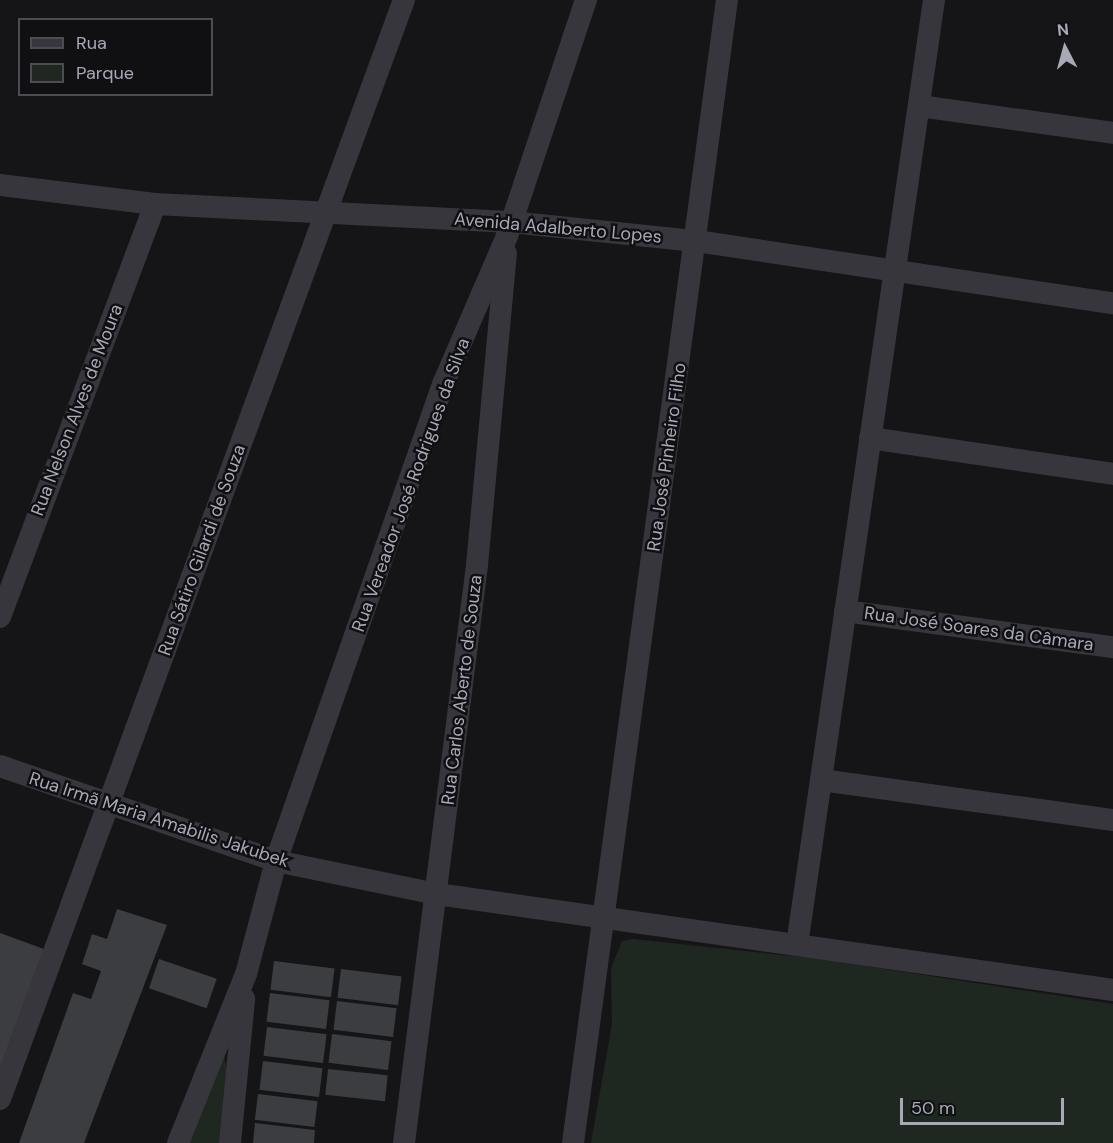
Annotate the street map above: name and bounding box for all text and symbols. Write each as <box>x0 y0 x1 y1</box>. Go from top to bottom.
legend <box>18 18 213 96</box>
north arrow <box>1035 18 1095 78</box>
text: N <box>1056 19 1070 41</box>
text: Rua <box>76 31 107 55</box>
text: Parque <box>76 61 134 85</box>
street label: Avenida Adalberto Lopes <box>453 208 663 248</box>
street label: Rua Nelson Alves de Moura <box>27 301 127 519</box>
street label: Rua Vereador José Rodrigues da Silva <box>348 335 474 635</box>
street label: Rua José Pinheiro Filho <box>643 361 691 553</box>
street label: Rua Sátiro Gilardi de Souza <box>154 442 250 658</box>
street label: Rua Carlos Aberto de Souza <box>437 574 487 806</box>
street label: Rua José Soares da Câmara <box>863 602 1095 656</box>
street label: Rua Irmã Maria Amabilis Jakubek <box>26 768 292 872</box>
scale bar <box>903 1086 1066 1124</box>
text: 50 m <box>911 1096 955 1120</box>

